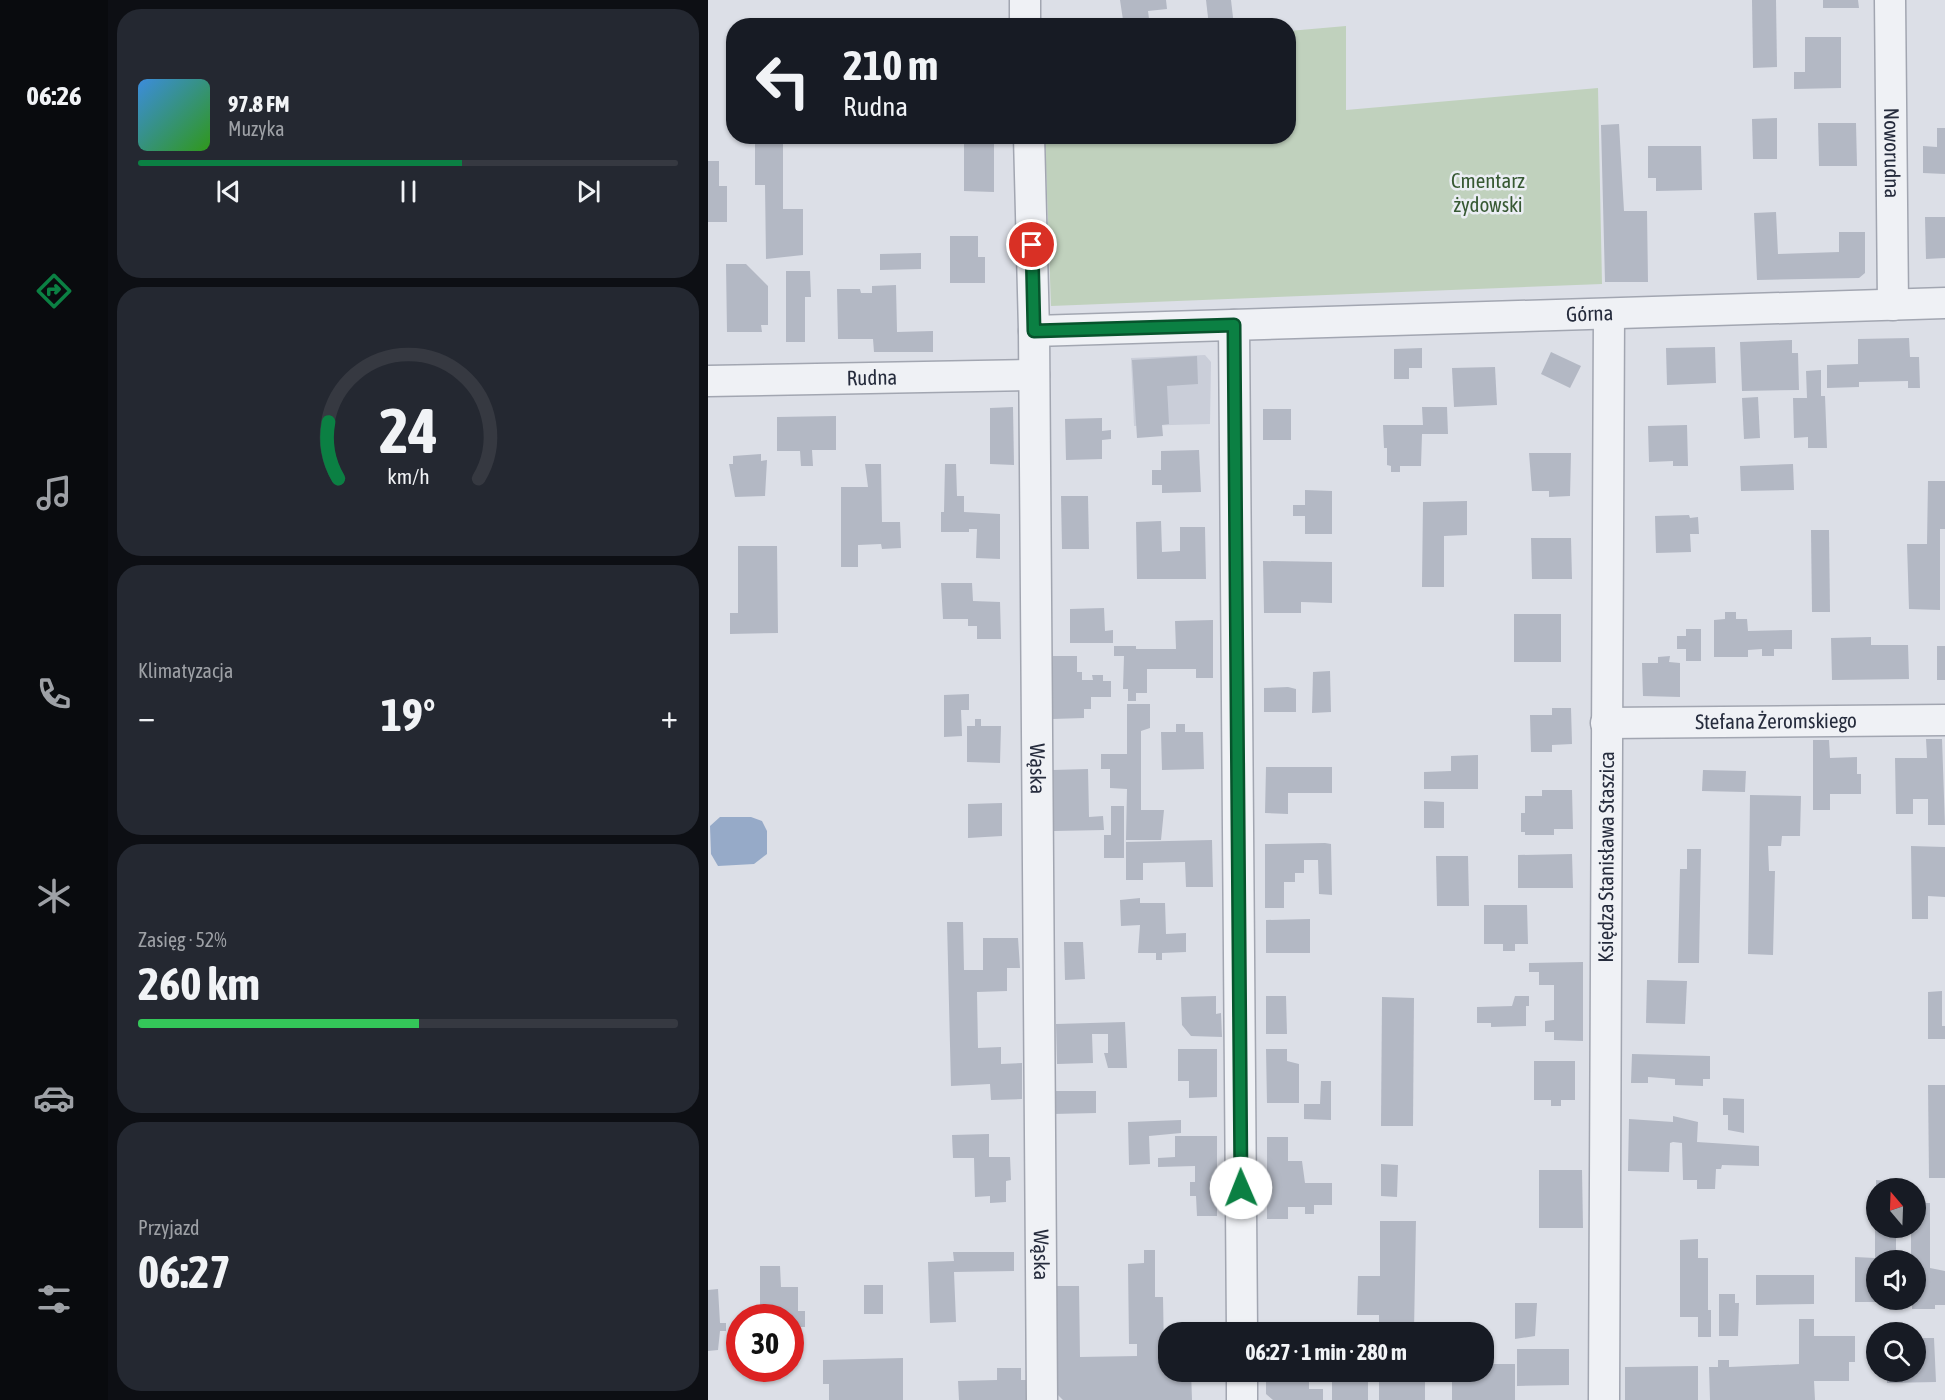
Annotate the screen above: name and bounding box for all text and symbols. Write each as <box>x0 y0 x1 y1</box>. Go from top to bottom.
text: 210 m <box>843 41 938 89</box>
icon: left <box>744 42 822 120</box>
text: 06:26 <box>26 80 82 111</box>
text: 97.8 FM <box>228 91 290 117</box>
text: Rudna <box>843 91 908 122</box>
street label: Noworudna <box>1880 108 1905 198</box>
text: Muzyka <box>228 117 285 140</box>
park label: Cmentarz żydowski <box>1451 168 1525 216</box>
icon: previous <box>212 175 245 208</box>
icon: pause <box>392 175 425 208</box>
icon: next <box>572 175 605 208</box>
pin <box>1006 219 1057 270</box>
icon: arrive <box>1015 228 1048 261</box>
icon: directions <box>33 270 75 312</box>
street label: Górna <box>1566 300 1614 326</box>
street label: Rudna <box>846 365 897 389</box>
text: 24 <box>379 395 437 466</box>
text: km/h <box>387 464 429 489</box>
icon: music <box>33 472 75 514</box>
text: Klimatyzacja <box>138 659 233 682</box>
icon: phone <box>33 673 75 715</box>
text: 19° <box>381 689 435 741</box>
text: − <box>138 697 155 735</box>
text: + <box>661 697 678 735</box>
street label: Stefana Żeromskiego <box>1695 708 1857 733</box>
street label: Wąska <box>1026 743 1050 794</box>
street label: Księdza Stanisława Staszica <box>1593 751 1618 963</box>
icon: climate <box>33 875 75 917</box>
text: Zasięg · 52% <box>138 928 227 951</box>
text: 260 km <box>138 958 260 1010</box>
icon: car <box>33 1077 75 1119</box>
position arrow <box>1209 1156 1273 1220</box>
north arrow <box>1866 1178 1926 1238</box>
map controls <box>1866 1178 1926 1382</box>
text: Przyjazd <box>138 1216 200 1239</box>
street label: Wąska <box>1030 1229 1054 1280</box>
text: 06:27 <box>138 1246 231 1298</box>
button: sound <box>1866 1250 1926 1310</box>
icon: filters <box>33 1278 75 1320</box>
speed limit sign: 30 <box>726 1304 804 1382</box>
button: search <box>1866 1322 1926 1382</box>
text: 06:27 · 1 min · 280 m <box>1245 1339 1407 1365</box>

